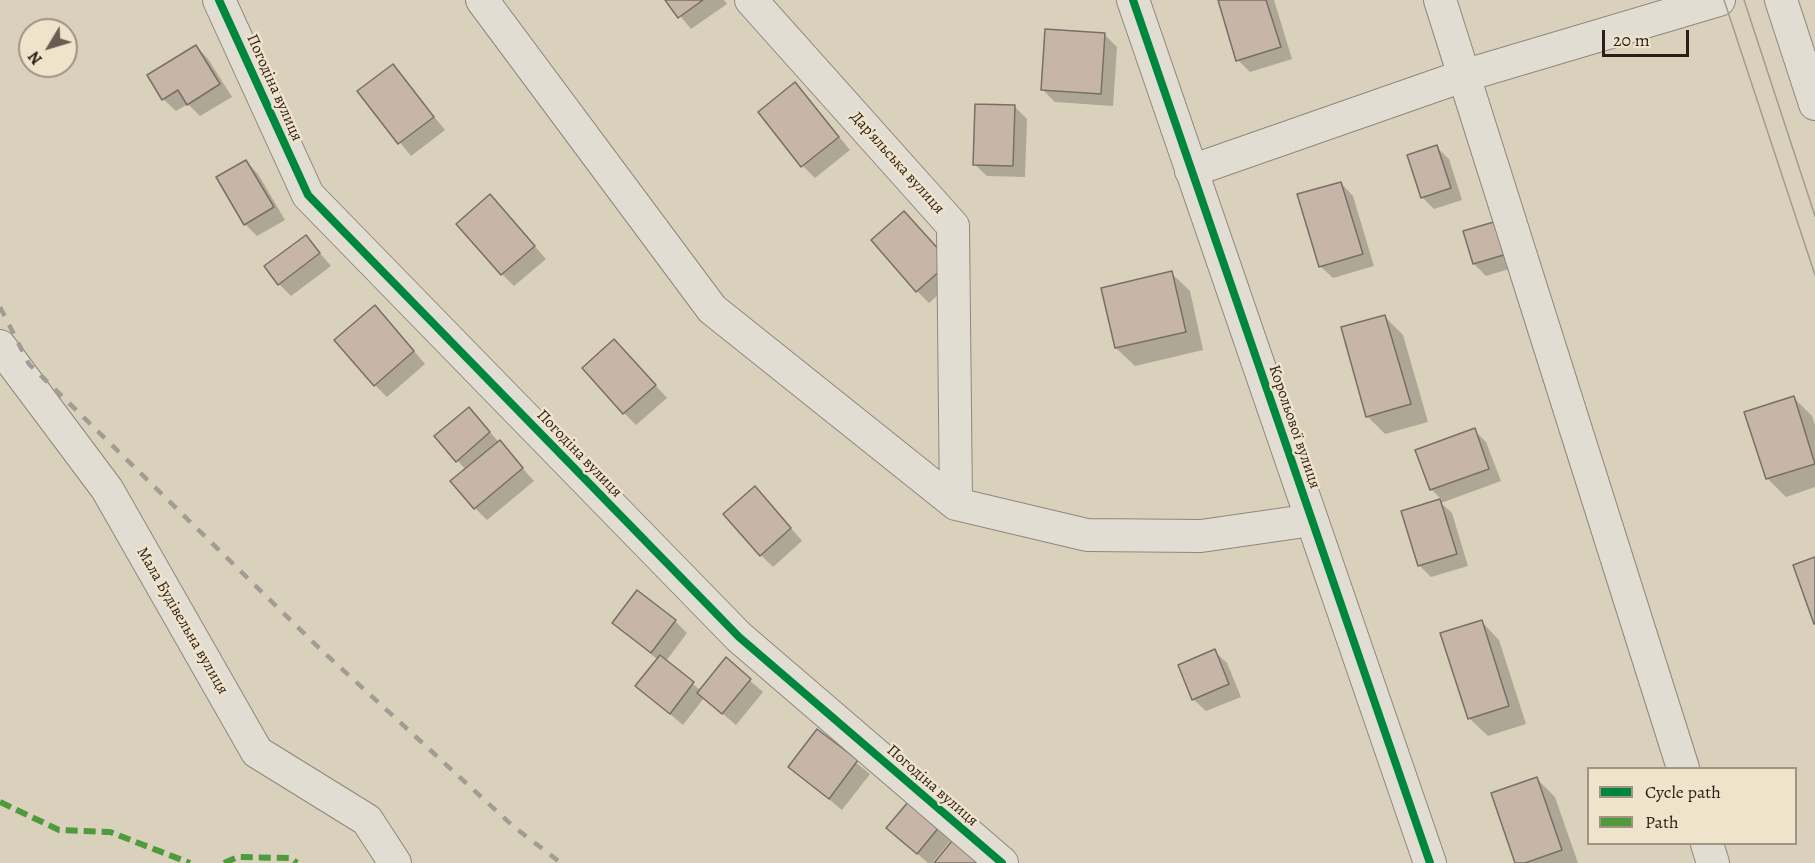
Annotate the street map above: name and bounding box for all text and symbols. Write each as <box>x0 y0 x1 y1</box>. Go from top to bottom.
north arrow <box>18 18 78 78</box>
scale bar <box>1605 18 1692 56</box>
text: 20 m <box>1613 28 1650 52</box>
street label: Погодіна вулиця <box>242 32 306 144</box>
text: N <box>23 46 48 69</box>
street label: Дар’яльська вулиця <box>846 108 948 218</box>
street label: Корольової вулиця <box>1264 363 1324 491</box>
street label: Погодіна вулиця <box>532 406 626 502</box>
street label: Мала Будівельна вулиця <box>132 544 232 698</box>
street label: Погодіна вулиця <box>882 741 982 831</box>
legend <box>1587 767 1797 845</box>
text: Cycle path <box>1645 780 1721 804</box>
text: Path <box>1645 810 1679 834</box>

